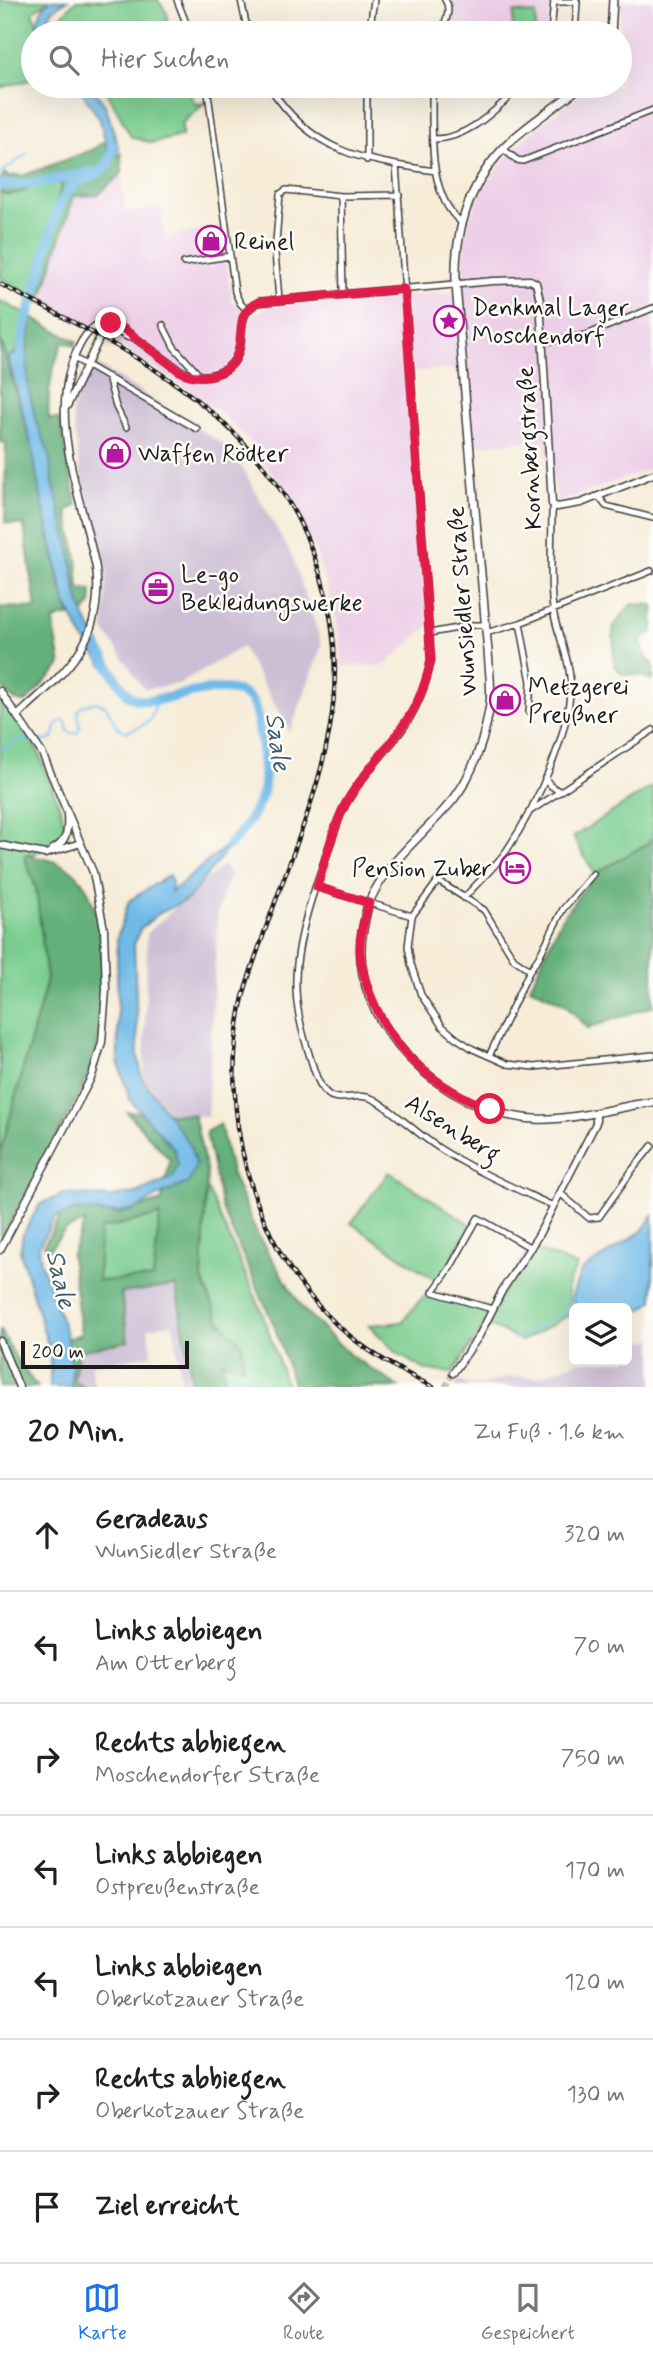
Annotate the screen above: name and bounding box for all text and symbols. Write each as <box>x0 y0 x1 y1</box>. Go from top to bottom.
search box <box>21 21 632 98</box>
icon: search <box>45 41 83 79</box>
text: Hier suchen <box>101 43 229 77</box>
shop icon: Reinel <box>194 224 228 258</box>
place label: Reinel <box>234 227 294 258</box>
place label: Denkmal Lager Moschendorf <box>472 293 629 352</box>
place icon: Denkmal Lager Moschendorf <box>432 304 466 338</box>
route end <box>95 307 126 338</box>
street label: Kornbergstraße <box>511 365 553 531</box>
shop icon: Waffen Rödter <box>98 436 132 470</box>
place label: Waffen Rödter <box>138 439 289 470</box>
street label: Wunsiedler Straße <box>441 505 486 697</box>
place label: Le-go Bekleidungswerke <box>181 560 363 621</box>
office icon: Le-go Bekleidungswerke <box>141 571 175 605</box>
place label: Metzgerei Preußner <box>528 672 629 731</box>
shop icon: Metzgerei Preußner <box>488 683 522 717</box>
water label: Saale <box>256 711 298 775</box>
hotel icon: Pension Zuber <box>498 851 532 885</box>
place label: Pension Zuber <box>352 854 492 885</box>
street label: Alsenberg <box>397 1088 506 1173</box>
route start <box>474 1093 505 1124</box>
water label: Saale <box>37 1247 83 1313</box>
map controls <box>569 1303 632 1366</box>
button: layers <box>569 1303 632 1366</box>
scale bar <box>21 1338 189 1370</box>
text: 200 m <box>32 1340 84 1365</box>
text: 20 Min. <box>28 1413 124 1452</box>
text: Zu Fuß · 1.6 km <box>473 1418 625 1448</box>
text: Geradeaus <box>95 1503 208 1537</box>
icon: ahead <box>28 1516 66 1554</box>
text: 320 m <box>564 1520 625 1550</box>
text: Wunsiedler Straße <box>95 1537 277 1567</box>
text: Links abbiegen <box>95 1615 263 1649</box>
icon: left <box>28 1628 66 1666</box>
text: 70 m <box>573 1632 625 1662</box>
text: Am Otterberg <box>95 1649 237 1679</box>
text: Rechts abbiegen <box>95 1727 286 1761</box>
icon: right <box>28 1740 66 1778</box>
text: 750 m <box>560 1744 625 1774</box>
text: Moschendorfer Straße <box>95 1761 320 1791</box>
text: Links abbiegen <box>95 1839 263 1873</box>
icon: left <box>28 1852 66 1890</box>
text: 170 m <box>565 1856 625 1886</box>
text: Ostpreußenstraße <box>95 1873 260 1903</box>
text: Links abbiegen <box>95 1951 263 1985</box>
icon: left <box>28 1964 66 2002</box>
text: 120 m <box>564 1968 625 1998</box>
text: Oberkotzauer Straße <box>95 1985 304 2015</box>
text: Rechts abbiegen <box>95 2063 286 2097</box>
icon: right <box>28 2076 66 2114</box>
text: 130 m <box>567 2080 625 2110</box>
text: Oberkotzauer Straße <box>95 2097 304 2127</box>
icon: arrive <box>28 2188 66 2226</box>
text: Ziel erreicht <box>95 2190 239 2224</box>
tab: Karte <box>78 2279 127 2346</box>
tab: Route <box>283 2279 324 2346</box>
tab: Gespeichert <box>481 2279 575 2346</box>

